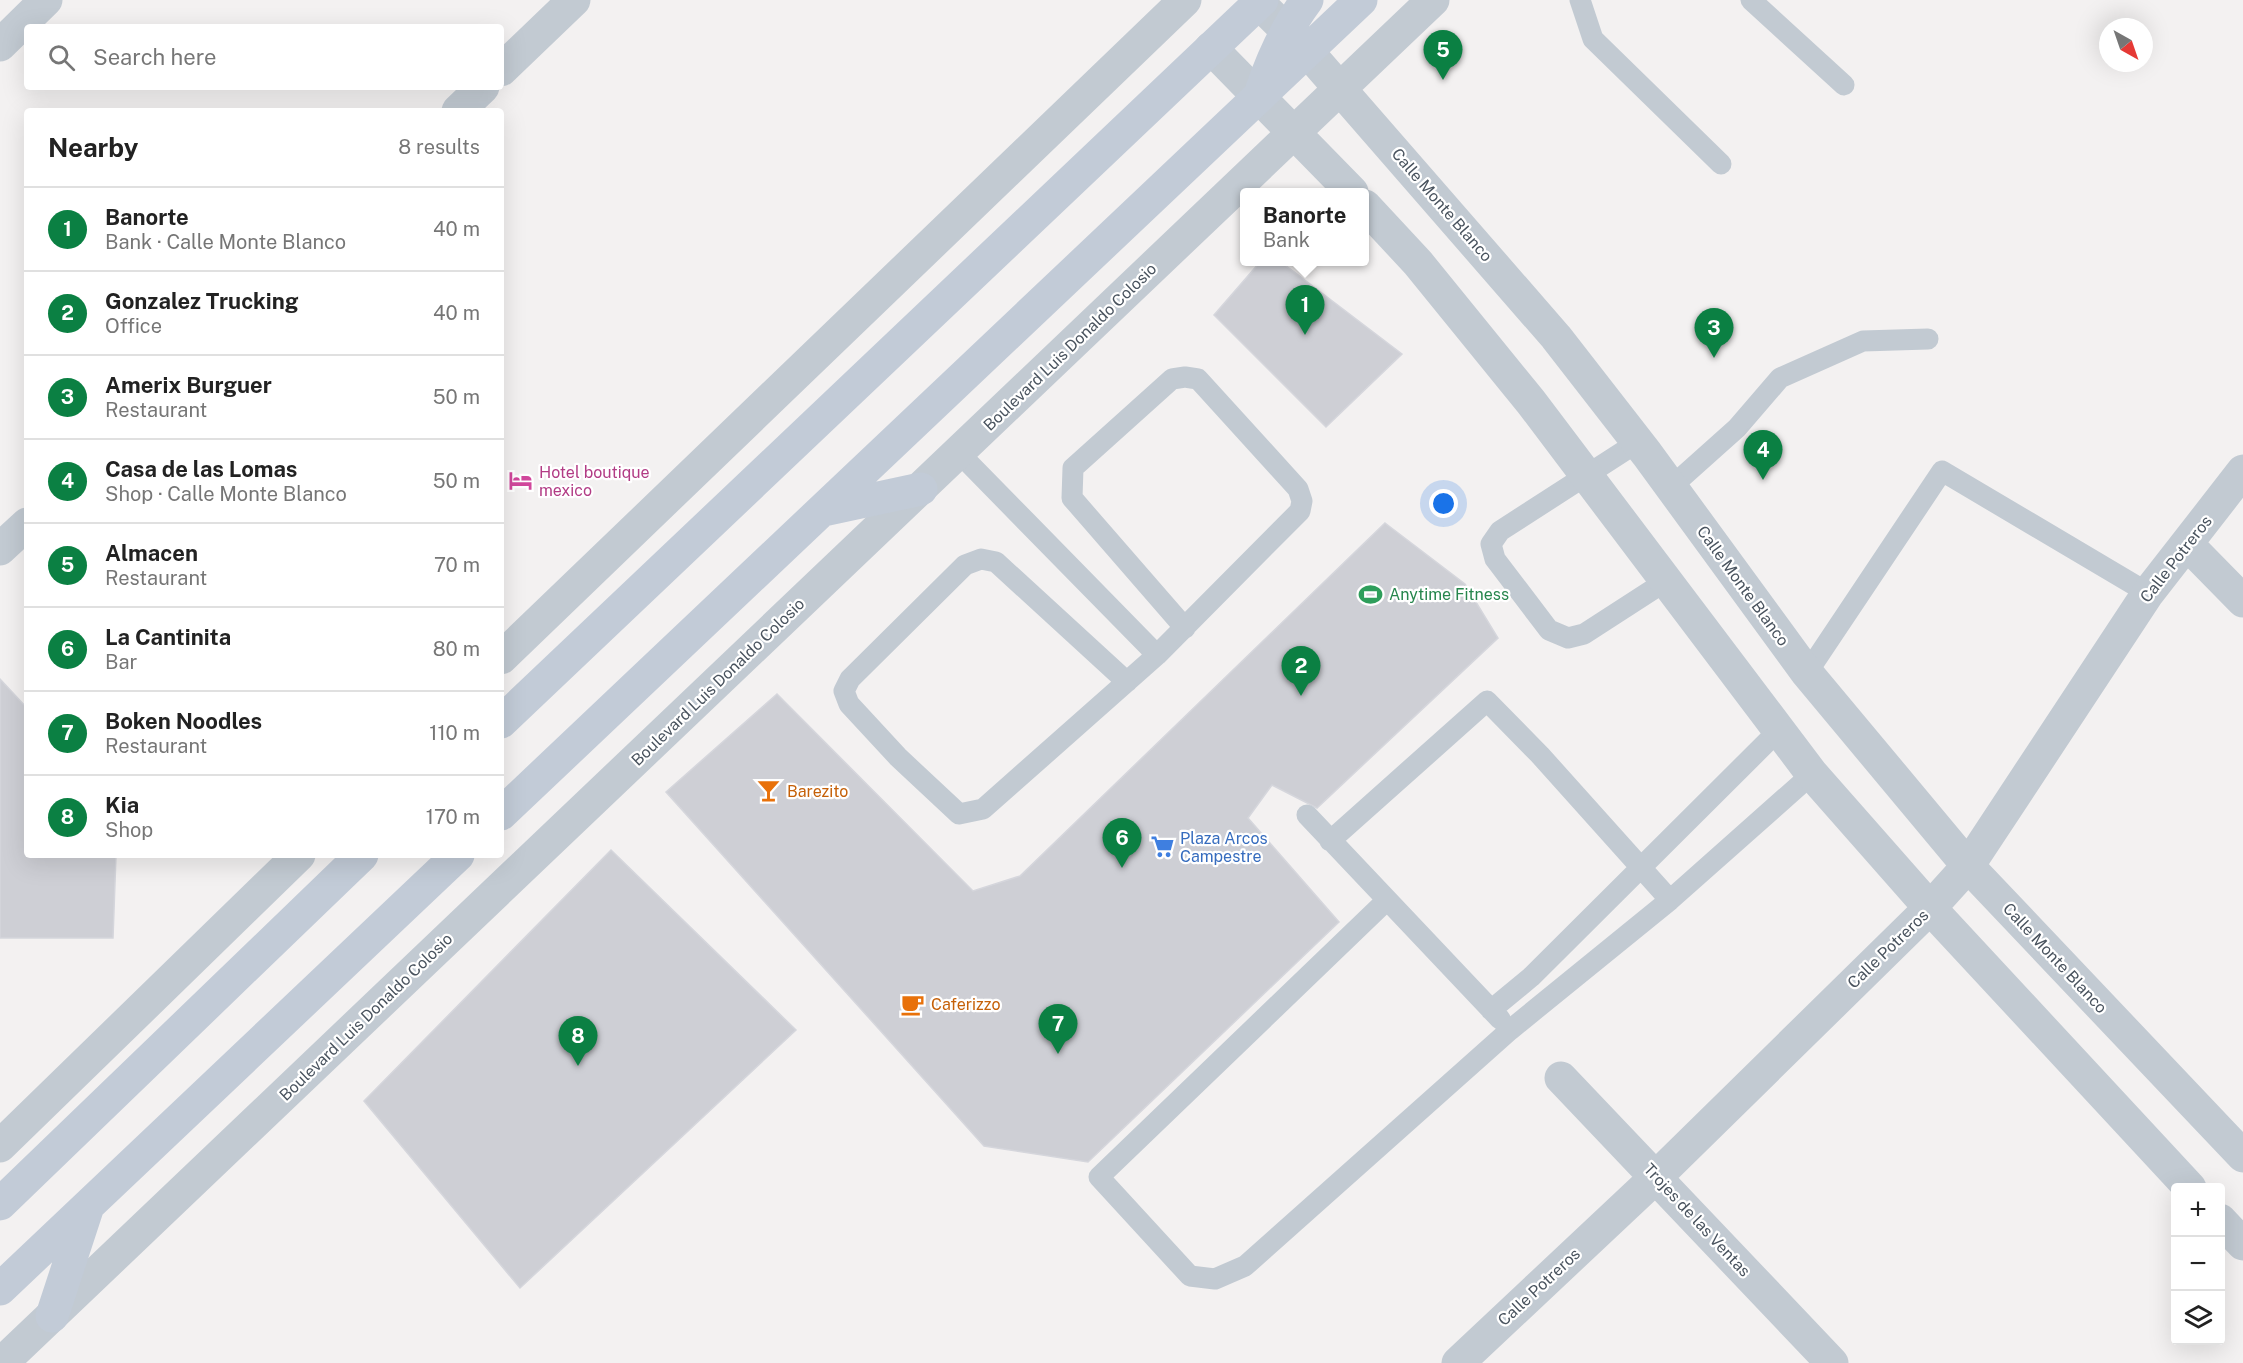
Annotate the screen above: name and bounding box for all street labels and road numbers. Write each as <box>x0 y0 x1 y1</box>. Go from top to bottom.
street label: Calle Monte Blanco <box>1388 145 1496 265</box>
street label: Boulevard Luis Donaldo Colosio <box>980 259 1160 435</box>
street label: Calle Potreros <box>2136 512 2216 606</box>
street label: Calle Monte Blanco <box>1693 522 1793 650</box>
street label: Boulevard Luis Donaldo Colosio <box>628 594 808 770</box>
street label: Calle Monte Blanco <box>1999 899 2111 1017</box>
street label: Calle Potreros <box>1844 906 1932 992</box>
street label: Boulevard Luis Donaldo Colosio <box>276 929 456 1105</box>
street label: Trojes de las Ventas <box>1640 1160 1754 1280</box>
street label: Calle Potreros <box>1494 1244 1584 1330</box>

